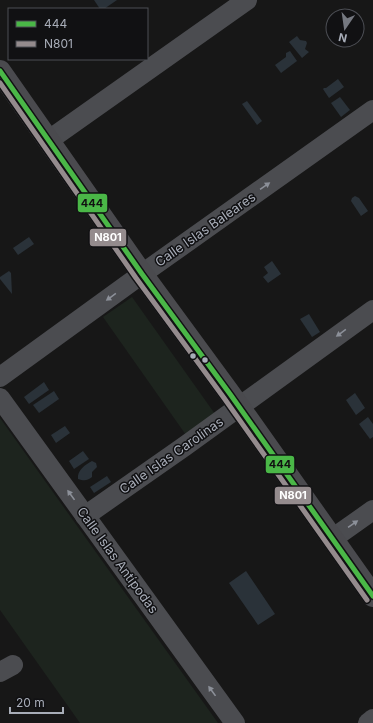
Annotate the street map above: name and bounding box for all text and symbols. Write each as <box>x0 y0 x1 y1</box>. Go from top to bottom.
legend <box>8 8 148 60</box>
north arrow <box>325 8 365 48</box>
text: 444 <box>44 16 68 31</box>
text: N <box>337 30 348 46</box>
text: N801 <box>44 36 73 51</box>
one-way arrow <box>260 182 270 190</box>
street label: Calle Islas Baleares <box>152 188 258 270</box>
line badge: 444 <box>77 193 108 213</box>
text: 444 <box>81 196 103 210</box>
line badge: N801 <box>89 228 127 247</box>
text: N801 <box>94 230 122 244</box>
one-way arrow <box>105 293 116 301</box>
one-way arrow <box>336 329 347 337</box>
unlabelled marker <box>188 351 198 361</box>
unlabelled marker <box>200 355 210 365</box>
street label: Calle Islas Carolinas <box>116 413 226 497</box>
line badge: 444 <box>265 455 295 474</box>
text: 444 <box>269 457 291 471</box>
line badge: N801 <box>274 486 312 505</box>
text: N801 <box>279 488 307 502</box>
one-way arrow <box>66 490 75 501</box>
street label: Calle Islas Antípodas <box>74 504 162 616</box>
one-way arrow <box>347 520 358 528</box>
one-way arrow <box>208 686 217 697</box>
scale bar <box>10 689 63 715</box>
text: 20 m <box>16 695 45 710</box>

